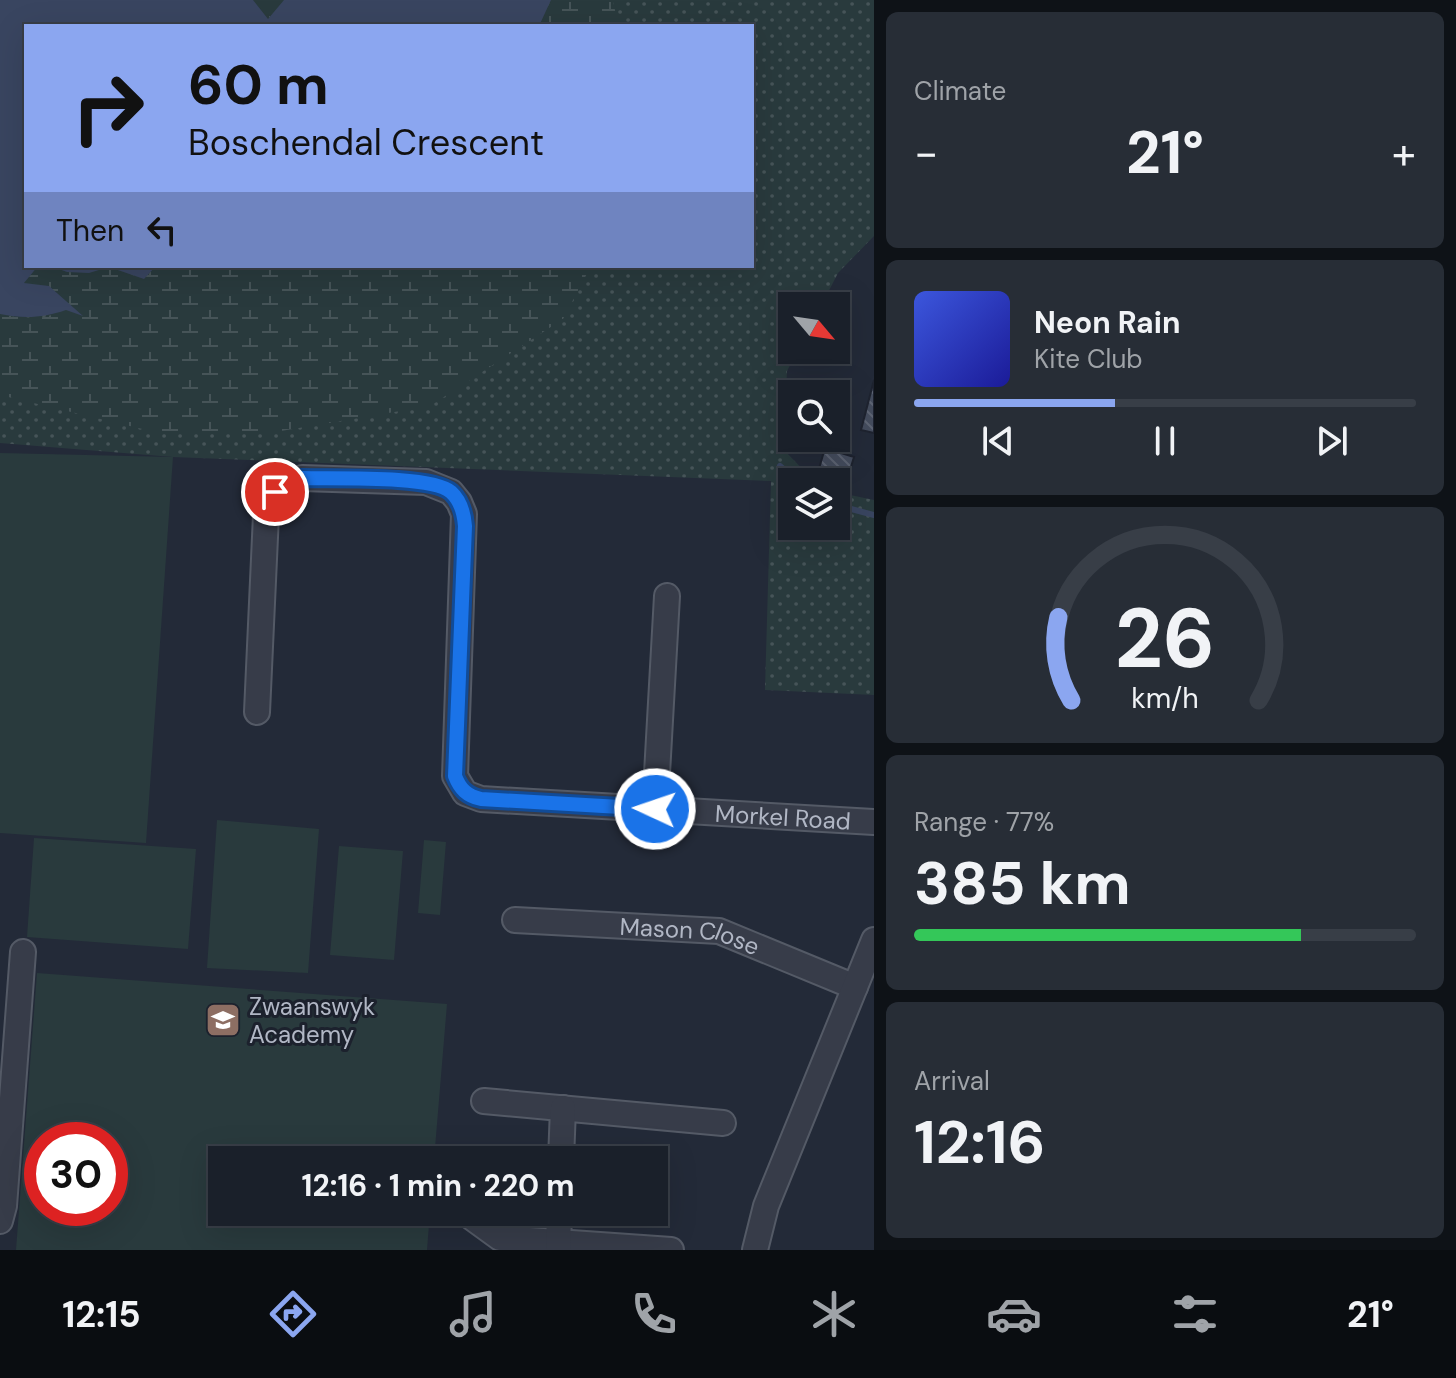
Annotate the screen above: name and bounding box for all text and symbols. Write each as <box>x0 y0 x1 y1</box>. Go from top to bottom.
text: 60 m <box>188 48 329 121</box>
icon: right <box>56 56 160 160</box>
text: Climate <box>914 74 1006 108</box>
text: 21° <box>1126 113 1204 192</box>
text: Boschendal Crescent <box>188 119 544 166</box>
text: − <box>914 124 938 182</box>
text: + <box>1392 124 1416 182</box>
icon: left <box>140 208 184 252</box>
text: Then <box>56 211 124 250</box>
north arrow <box>778 292 850 364</box>
map controls <box>778 292 850 540</box>
text: Neon Rain <box>1034 303 1180 342</box>
text: Kite Club <box>1034 342 1143 376</box>
button: search <box>778 380 850 452</box>
icon: previous <box>976 419 1020 463</box>
icon: pause <box>1143 419 1187 463</box>
icon: next <box>1310 419 1354 463</box>
pin <box>241 458 309 526</box>
button: layers <box>778 468 850 540</box>
icon: arrive <box>253 470 297 514</box>
text: 26 <box>1115 584 1215 693</box>
text: km/h <box>1131 680 1199 717</box>
position arrow <box>613 767 697 851</box>
street label: Morkel Road <box>714 797 852 836</box>
text: Range · 77% <box>914 805 1054 839</box>
text: 385 km <box>914 844 1131 923</box>
street label: Mason Close <box>619 910 764 962</box>
place label: Zwaanswyk Academy <box>249 991 375 1050</box>
school or university icon: Zwaanswyk Academy <box>204 1001 242 1039</box>
text: Arrival <box>914 1064 990 1098</box>
text: 12:16 <box>914 1103 1046 1182</box>
speed limit sign: 30 <box>24 1122 128 1226</box>
text: 12:16 · 1 min · 220 m <box>302 1166 574 1205</box>
icon: directions <box>265 1286 321 1342</box>
icon: music <box>445 1286 501 1342</box>
icon: phone <box>626 1286 682 1342</box>
icon: climate <box>806 1286 862 1342</box>
icon: car <box>986 1286 1042 1342</box>
icon: filters <box>1167 1286 1223 1342</box>
text: 12:15 <box>62 1291 141 1338</box>
text: 21° <box>1347 1291 1394 1338</box>

